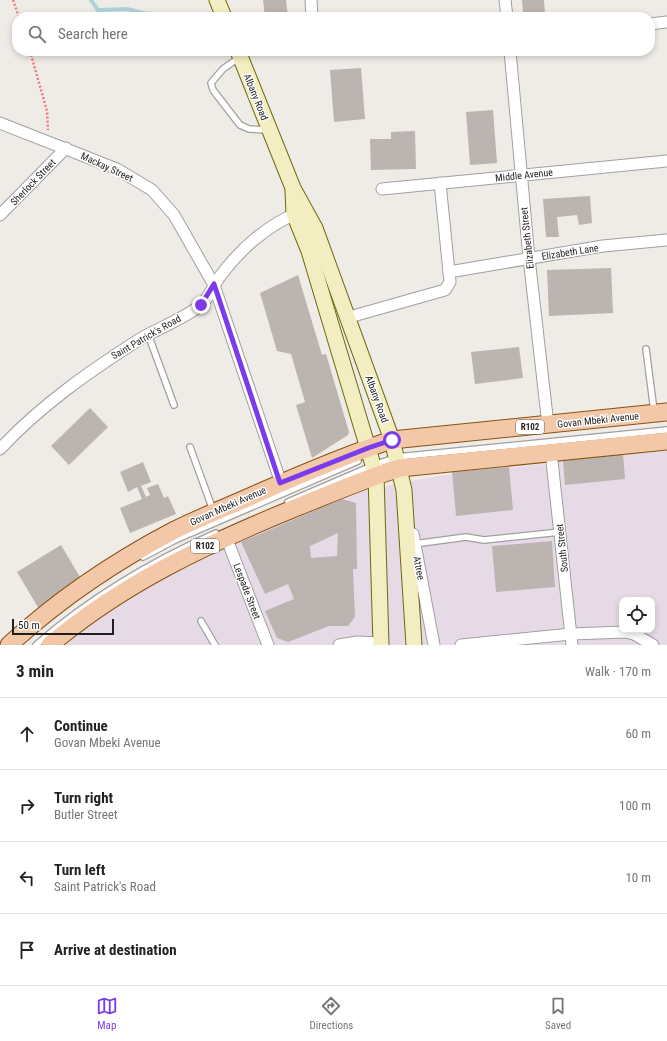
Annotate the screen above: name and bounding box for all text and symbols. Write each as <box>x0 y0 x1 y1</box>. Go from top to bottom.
search box <box>12 12 655 56</box>
icon: search <box>26 23 48 45</box>
text: Search here <box>58 25 128 43</box>
street label: Albany Road <box>242 72 270 122</box>
street label: Mackay Street <box>79 150 135 184</box>
street label: Sherlock Street <box>8 157 58 207</box>
street label: Middle Avenue <box>495 166 554 183</box>
street label: Elizabeth Street <box>518 207 536 269</box>
street label: Elizabeth Lane <box>541 242 600 262</box>
route end <box>192 296 210 314</box>
street label: Saint Patrick's Road <box>109 313 183 361</box>
street label: Albany Road <box>363 374 391 424</box>
street label: Govan Mbeki Avenue <box>557 410 640 430</box>
road number: R102 <box>516 420 544 434</box>
route start <box>383 431 401 449</box>
street label: Govan Mbeki Avenue <box>188 484 268 528</box>
street label: South Street <box>554 523 570 573</box>
road number: R102 <box>191 539 219 553</box>
street label: Attree <box>411 555 427 581</box>
street label: Lespade Street <box>231 561 263 621</box>
map controls <box>619 597 655 633</box>
button: locate <box>619 597 655 633</box>
scale bar <box>12 617 114 636</box>
text: 50 m <box>18 619 40 632</box>
text: 3 min <box>16 661 54 681</box>
text: Walk · 170 m <box>585 664 651 679</box>
text: Continue <box>54 717 108 735</box>
icon: ahead <box>16 723 38 745</box>
text: 60 m <box>625 726 651 741</box>
text: Govan Mbeki Avenue <box>54 735 161 750</box>
text: Turn right <box>54 789 113 807</box>
icon: right <box>16 795 38 817</box>
text: 100 m <box>619 798 651 813</box>
text: Butler Street <box>54 807 118 822</box>
text: Turn left <box>54 861 105 879</box>
icon: left <box>16 867 38 889</box>
text: 10 m <box>625 870 651 885</box>
text: Saint Patrick's Road <box>54 879 156 894</box>
icon: arrive <box>16 939 38 961</box>
text: Arrive at destination <box>54 941 177 959</box>
tab: Map <box>96 995 118 1032</box>
tab: Directions <box>309 995 353 1032</box>
tab: Saved <box>545 995 571 1032</box>

